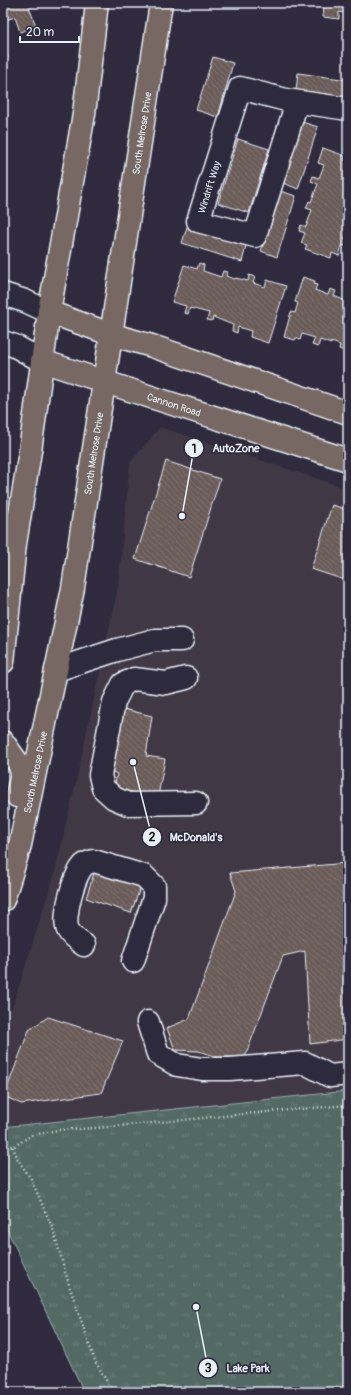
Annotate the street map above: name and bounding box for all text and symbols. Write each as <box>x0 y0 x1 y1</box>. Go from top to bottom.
scale bar <box>20 18 79 44</box>
text: 20 m <box>26 25 55 40</box>
street label: South Melrose Drive <box>130 91 155 175</box>
street label: Windrift Way <box>196 159 224 215</box>
street label: Cannon Road <box>145 391 202 420</box>
street label: South Melrose Drive <box>82 411 106 496</box>
callout: AutoZone <box>184 437 268 460</box>
text: 1 <box>192 442 196 457</box>
text: AutoZone <box>212 442 260 455</box>
street label: South Melrose Drive <box>22 730 50 814</box>
callout: McDonald's <box>142 825 230 848</box>
text: 2 <box>149 830 156 845</box>
text: McDonald's <box>170 831 222 844</box>
callout: Lake Park <box>198 1356 277 1379</box>
text: 3 <box>205 1361 212 1376</box>
text: Lake Park <box>227 1362 270 1375</box>

